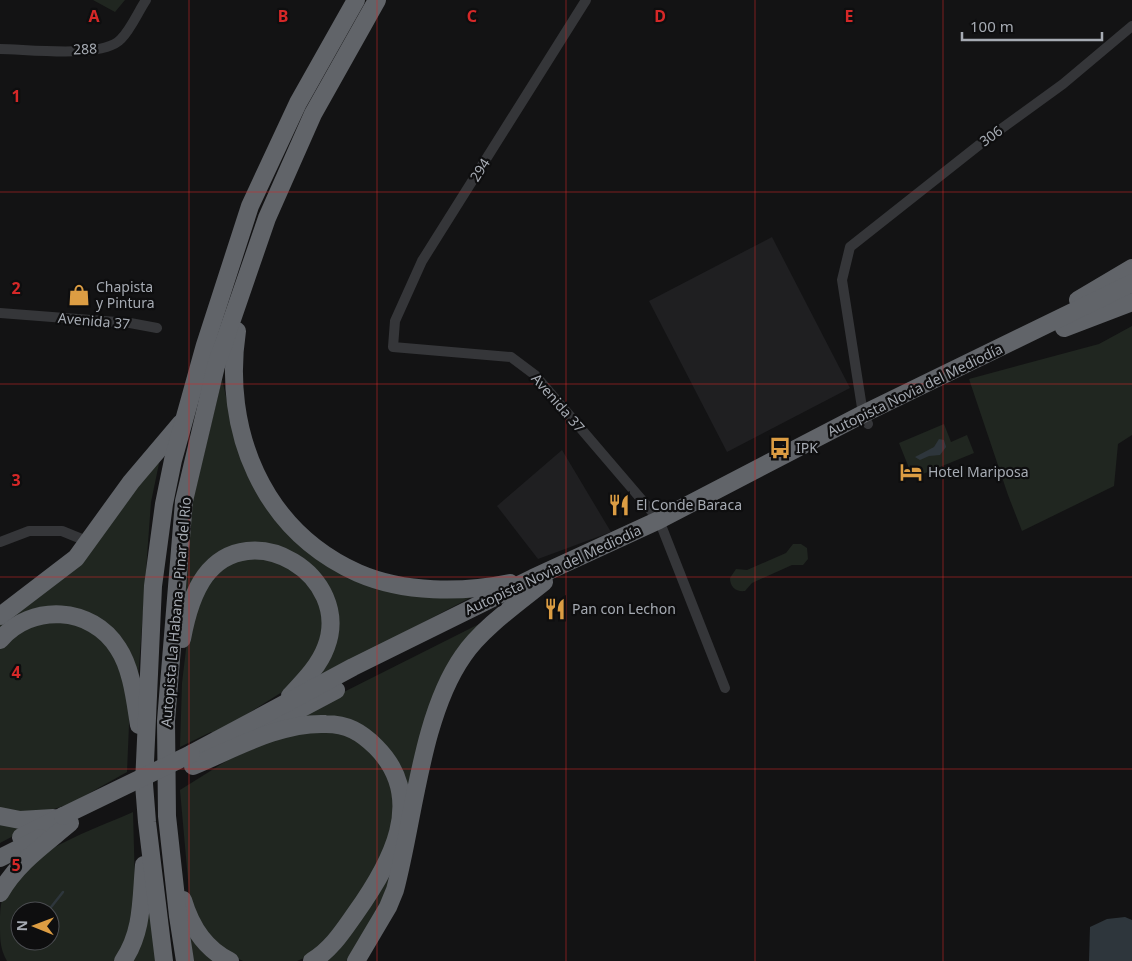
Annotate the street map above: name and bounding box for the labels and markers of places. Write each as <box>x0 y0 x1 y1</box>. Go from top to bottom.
place label: Chapista y Pintura <box>96 277 155 312</box>
shop icon: Chapista y Pintura <box>66 282 92 308</box>
bus stop icon: IPK <box>767 435 793 461</box>
place label: IPK <box>796 438 818 457</box>
hotel icon: Hotel Mariposa <box>898 459 924 485</box>
place label: Hotel Mariposa <box>928 462 1029 481</box>
restaurant icon: El Conde Baraca <box>606 492 632 518</box>
place label: El Conde Baraca <box>636 495 742 514</box>
restaurant icon: Pan con Lechon <box>542 596 568 622</box>
place label: Pan con Lechon <box>572 599 676 618</box>

